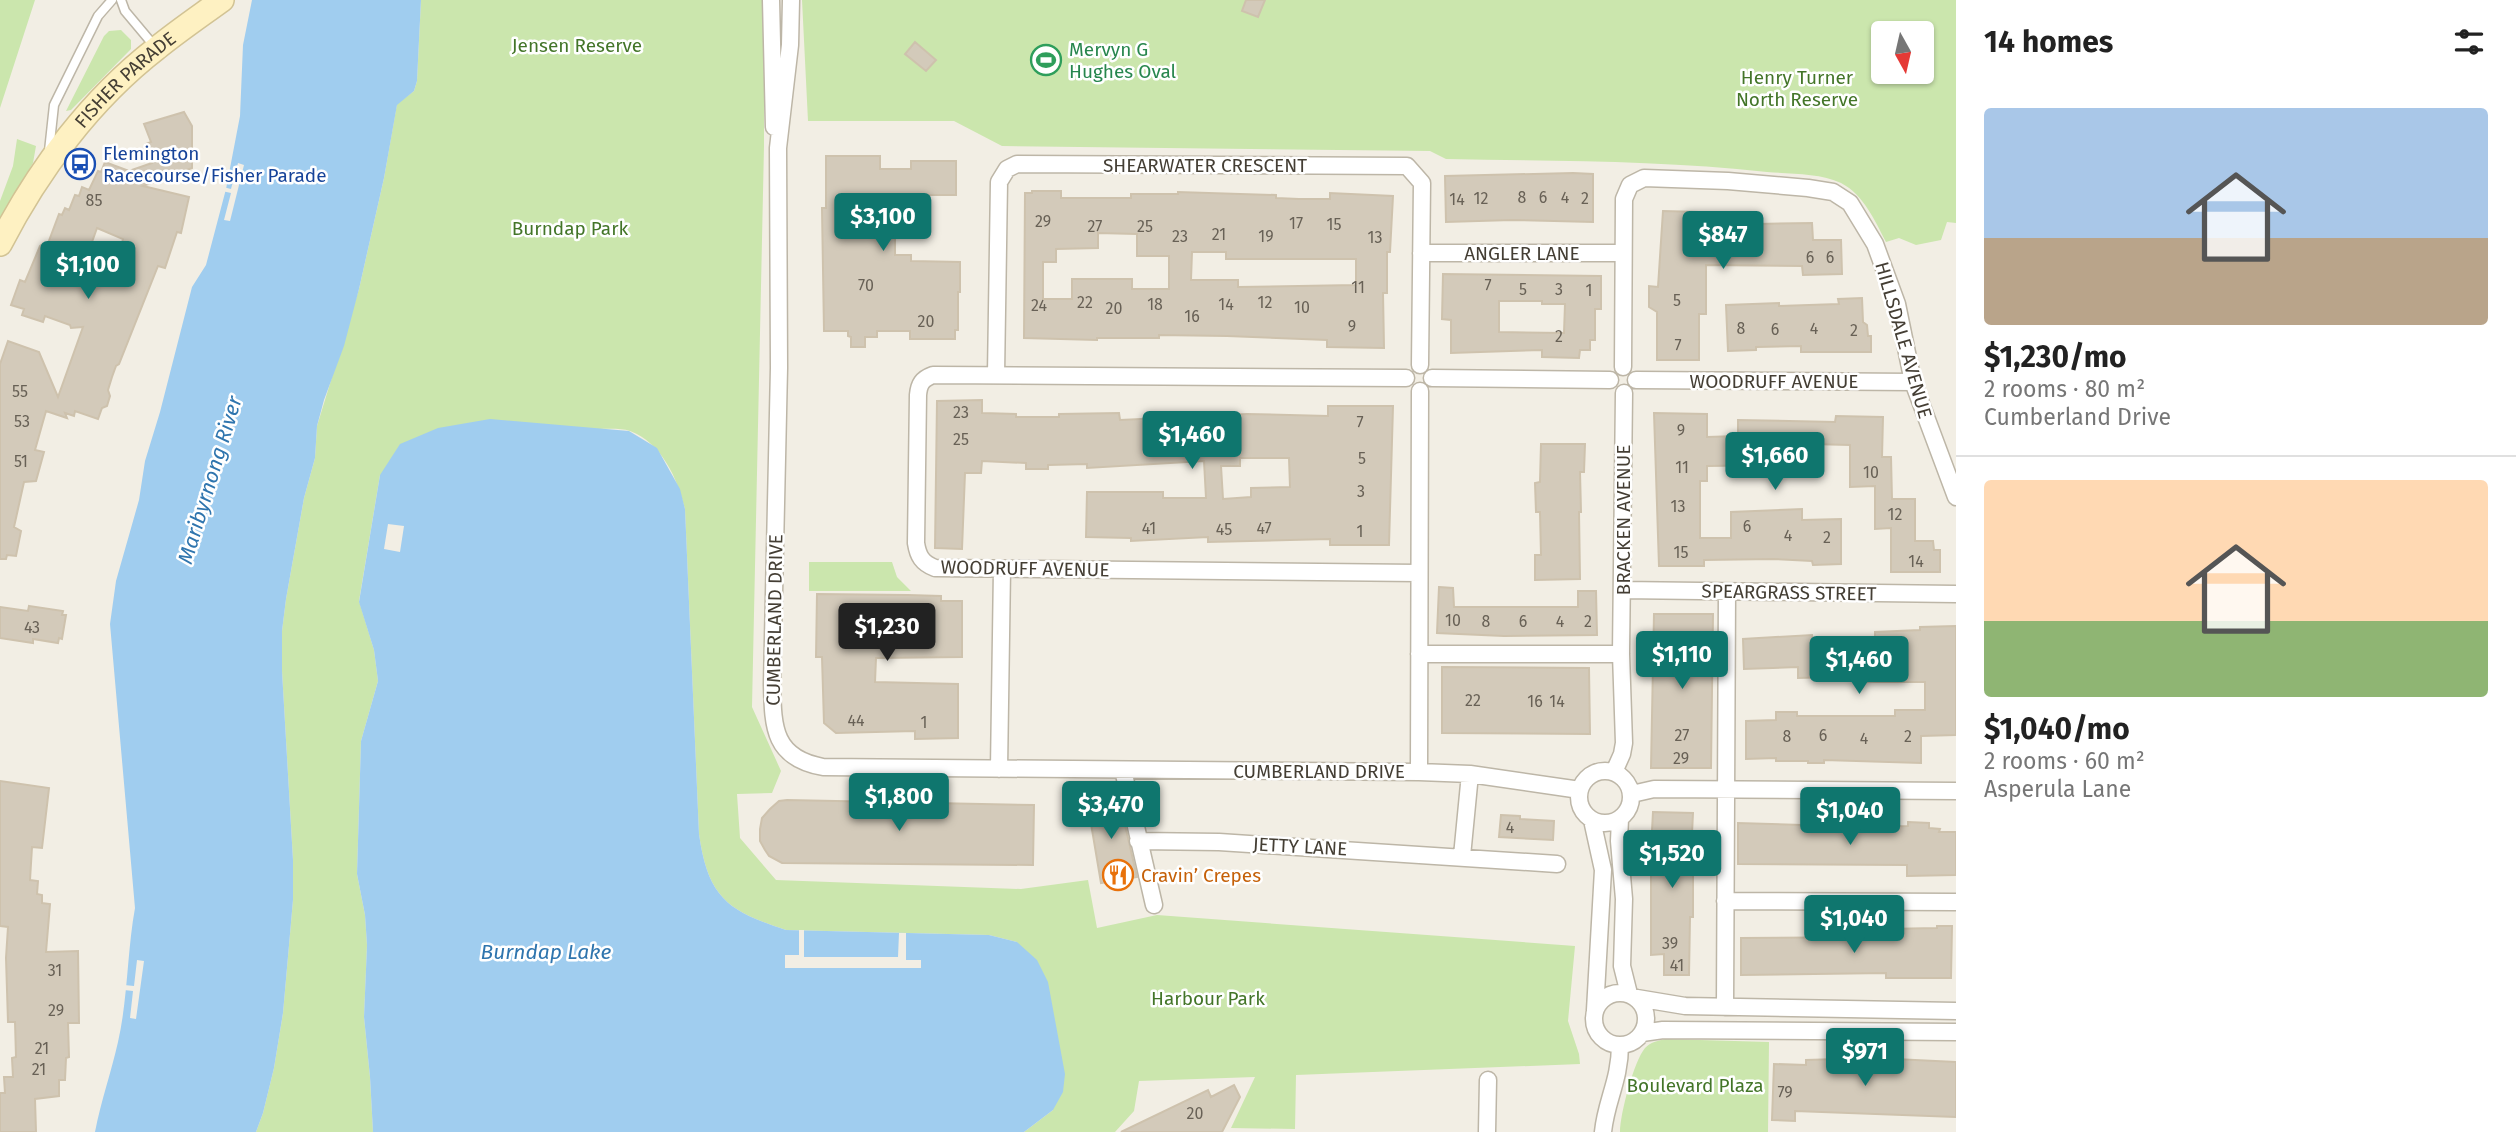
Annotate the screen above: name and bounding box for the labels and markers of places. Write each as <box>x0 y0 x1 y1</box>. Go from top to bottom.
place label: Mervyn G Hughes Oval <box>1069 38 1177 83</box>
sports icon: Mervyn G Hughes Oval <box>1029 43 1063 77</box>
place label: Flemington Racecourse/Fisher Parade <box>103 142 327 187</box>
bus stop icon: Flemington Racecourse/Fisher Parade <box>63 147 97 181</box>
pin: $3,100 <box>826 194 940 253</box>
pin: $847 <box>1682 212 1764 271</box>
pin: $1,100 <box>31 242 145 301</box>
pin: $1,460 <box>1135 412 1249 471</box>
pin: $1,660 <box>1718 433 1832 492</box>
pin: $1,230 <box>830 604 944 663</box>
pin: $1,110 <box>1625 632 1739 691</box>
pin: $1,460 <box>1802 636 1916 696</box>
pin: $1,800 <box>842 774 956 833</box>
pin: $3,470 <box>1054 782 1168 841</box>
pin: $1,040 <box>1793 788 1907 847</box>
pin: $1,520 <box>1615 830 1729 890</box>
restaurant icon: Cravin’ Crepes <box>1101 858 1135 892</box>
place label: Cravin’ Crepes <box>1141 864 1261 887</box>
pin: $1,040 <box>1797 895 1911 955</box>
pin: $971 <box>1824 1028 1906 1088</box>

